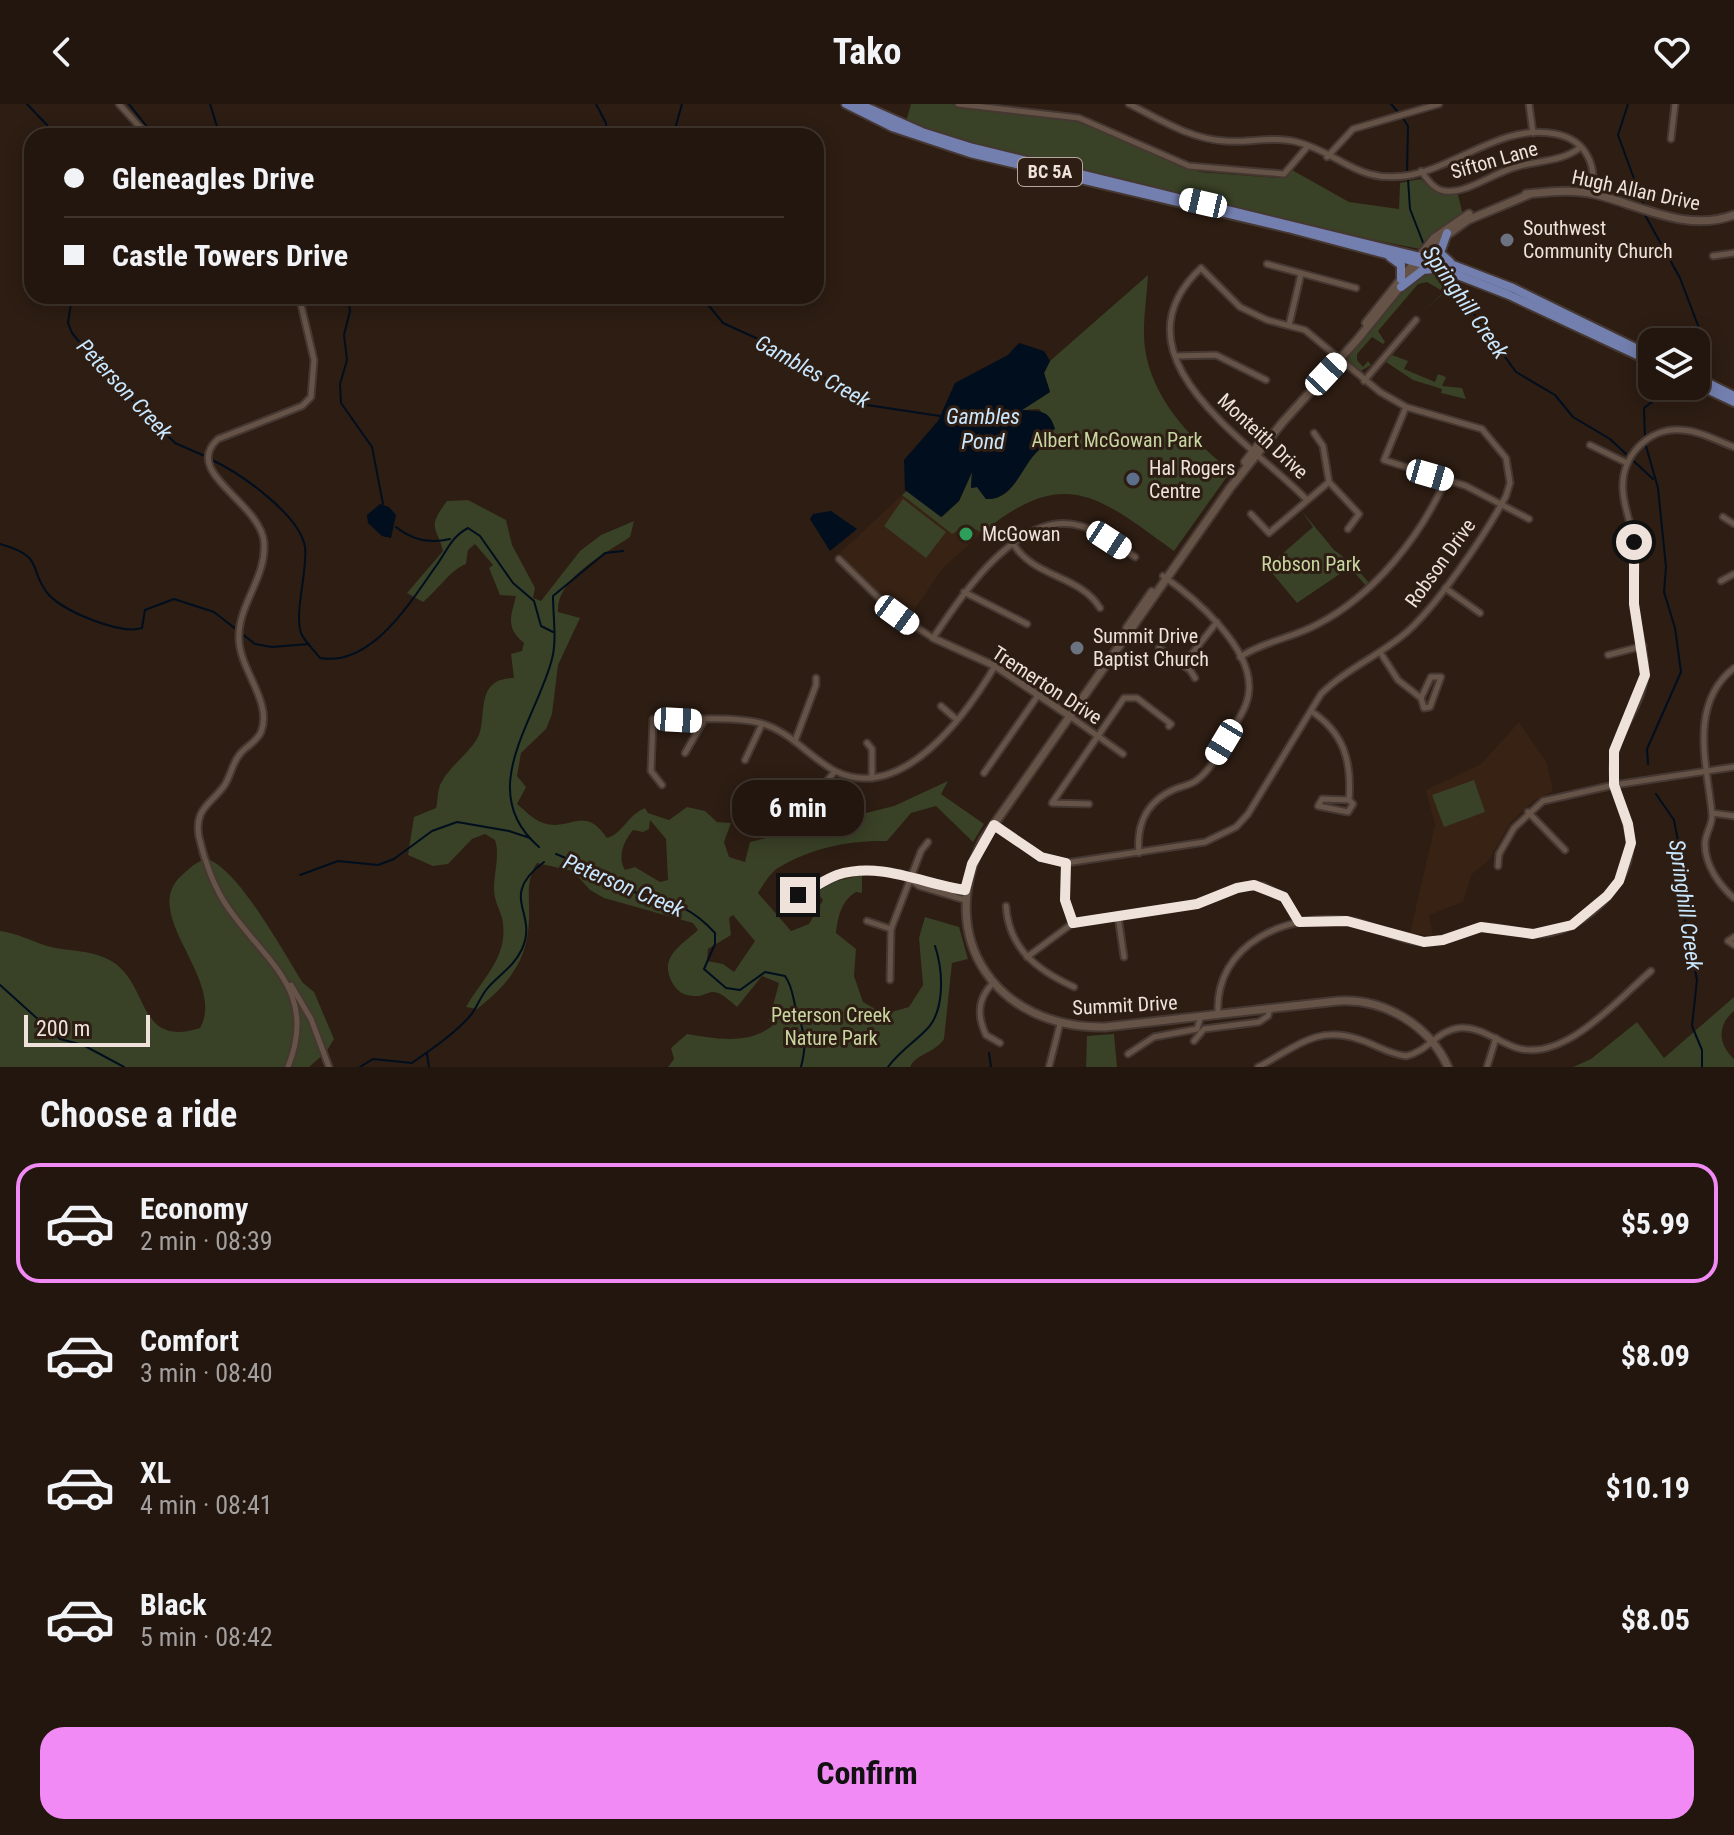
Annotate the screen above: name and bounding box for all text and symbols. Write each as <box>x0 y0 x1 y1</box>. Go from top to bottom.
icon: back <box>40 30 84 74</box>
icon: heart <box>1650 30 1694 74</box>
text: Tako <box>833 31 901 73</box>
street label: Sifton Lane <box>1448 136 1540 184</box>
road number: BC 5A <box>1018 158 1082 186</box>
text: Gleneagles Drive <box>112 161 314 196</box>
street label: Hugh Allan Drive <box>1570 165 1702 215</box>
car <box>1177 186 1229 220</box>
place label: Southwest Community Church <box>1523 216 1673 263</box>
marker: Southwest Community Church <box>1498 231 1516 249</box>
text: Castle Towers Drive <box>112 238 348 273</box>
water label: Springhill Creek <box>1418 241 1514 364</box>
map controls <box>1638 328 1710 400</box>
button: layers <box>1638 328 1710 400</box>
water label: Gambles Creek <box>751 330 875 413</box>
water label: Peterson Creek <box>72 334 178 445</box>
car <box>1301 348 1351 400</box>
street label: Monteith Drive <box>1213 388 1313 484</box>
water label: Gambles Pond <box>946 404 1020 454</box>
park label: Albert McGowan Park <box>1031 428 1203 452</box>
place label: Hal Rogers Centre <box>1149 456 1235 503</box>
car <box>1404 457 1456 493</box>
marker: Hal Rogers Centre <box>1124 470 1142 488</box>
street label: Robson Drive <box>1400 514 1480 612</box>
car <box>1082 517 1136 563</box>
place label: McGowan <box>982 522 1060 546</box>
route start <box>1616 524 1652 560</box>
marker: McGowan <box>957 525 975 543</box>
park label: Robson Park <box>1261 552 1361 576</box>
car <box>871 591 923 639</box>
place label: Summit Drive Baptist Church <box>1093 624 1209 671</box>
marker: Summit Drive Baptist Church <box>1068 639 1086 657</box>
street label: Tremerton Drive <box>988 641 1106 729</box>
car <box>653 707 703 733</box>
car <box>1201 715 1247 769</box>
callout: 6 min <box>732 779 864 835</box>
text: 6 min <box>769 793 827 823</box>
water label: Springhill Creek <box>1664 838 1707 972</box>
water label: Peterson Creek <box>560 849 688 922</box>
route end <box>780 877 816 913</box>
street label: Summit Drive <box>1072 990 1178 1020</box>
park label: Peterson Creek Nature Park <box>771 1003 891 1050</box>
scale bar <box>24 1011 150 1047</box>
text: 200 m <box>36 1016 90 1041</box>
text: Choose a ride <box>40 1094 237 1136</box>
icon: car <box>44 1187 116 1259</box>
text: Economy <box>140 1191 248 1226</box>
text: $5.99 <box>1621 1206 1690 1241</box>
text: 2 min · 08:39 <box>140 1226 273 1256</box>
icon: car <box>44 1319 116 1391</box>
text: Comfort <box>140 1323 239 1358</box>
text: $8.09 <box>1621 1338 1690 1373</box>
text: 3 min · 08:40 <box>140 1358 273 1388</box>
icon: car <box>44 1451 116 1523</box>
text: XL <box>140 1455 171 1490</box>
text: $10.19 <box>1605 1470 1690 1505</box>
text: 4 min · 08:41 <box>140 1490 273 1520</box>
icon: car <box>44 1583 116 1655</box>
text: Black <box>140 1587 207 1622</box>
text: $8.05 <box>1621 1602 1690 1637</box>
text: 5 min · 08:42 <box>140 1622 273 1652</box>
button: Confirm <box>40 1727 1694 1819</box>

